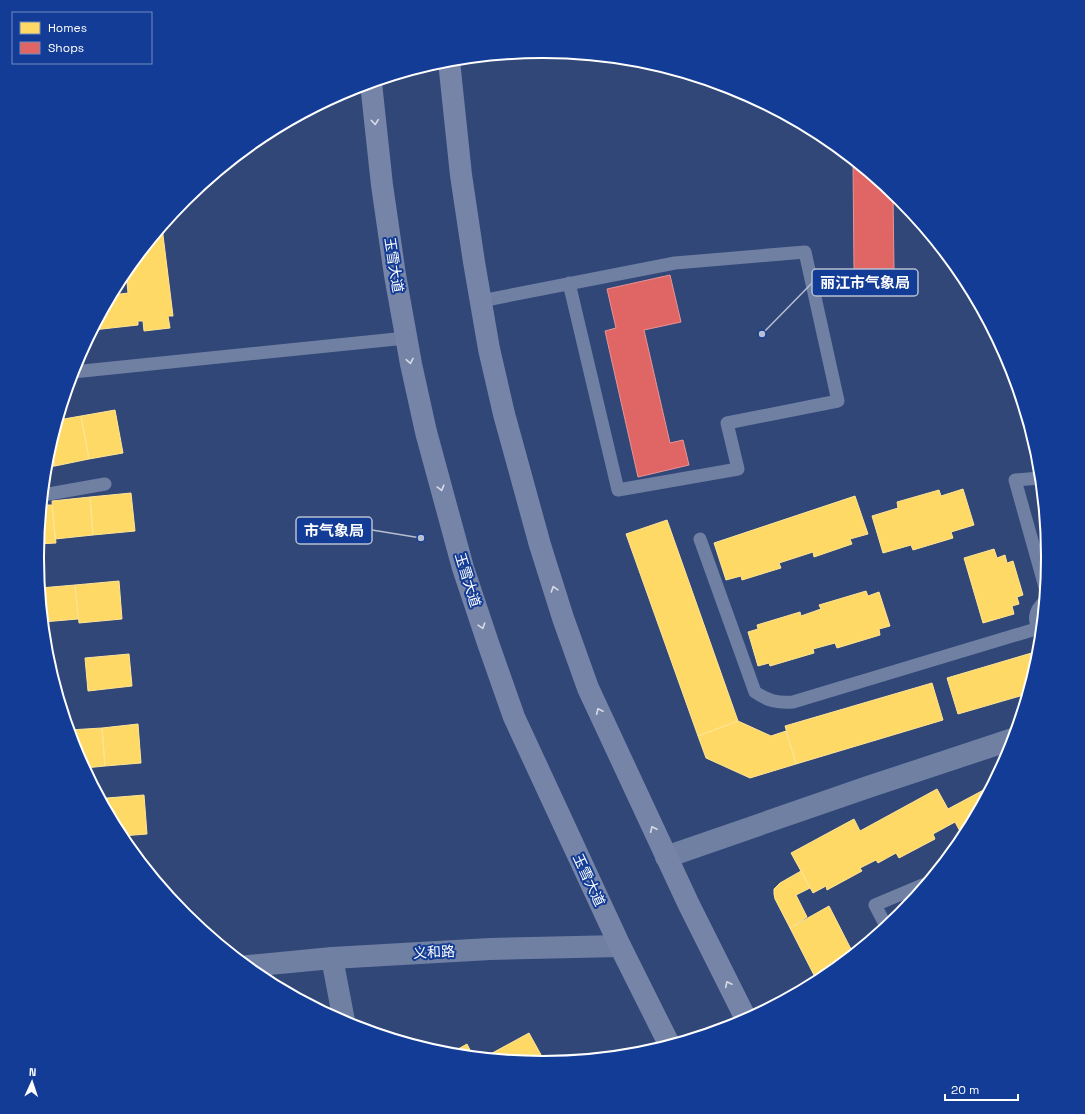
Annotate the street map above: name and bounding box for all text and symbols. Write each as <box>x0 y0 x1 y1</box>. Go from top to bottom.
legend <box>12 12 152 64</box>
text: Homes <box>48 20 87 36</box>
text: Shops <box>48 40 84 56</box>
one-way arrow <box>370 119 379 125</box>
street label: 玉雪大道 <box>381 236 407 294</box>
callout: 丽江市气象局 <box>812 269 918 296</box>
text: 丽江市气象局 <box>820 273 910 292</box>
one-way arrow <box>406 358 414 365</box>
one-way arrow <box>436 484 445 491</box>
callout: 市气象局 <box>296 517 372 544</box>
text: 市气象局 <box>304 521 364 540</box>
street label: 玉雪大道 <box>451 551 485 609</box>
one-way arrow <box>550 586 559 593</box>
one-way arrow <box>477 622 486 629</box>
one-way arrow <box>596 708 604 716</box>
one-way arrow <box>650 826 658 833</box>
street label: 玉雪大道 <box>569 851 609 909</box>
street label: 义和路 <box>413 942 455 962</box>
one-way arrow <box>725 981 733 988</box>
north arrow <box>12 1062 52 1102</box>
text: N <box>28 1065 37 1079</box>
scale bar <box>945 1076 1018 1102</box>
text: 20 m <box>951 1082 979 1098</box>

